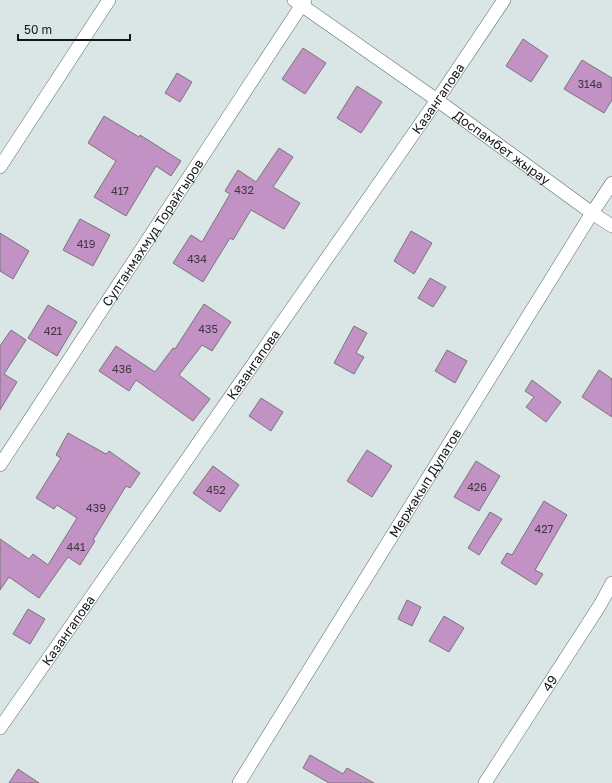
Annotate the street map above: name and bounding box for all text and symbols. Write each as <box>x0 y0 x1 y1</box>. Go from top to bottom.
scale bar <box>18 16 130 42</box>
text: 50 m <box>24 22 52 37</box>
street label: Казангапова <box>408 60 468 137</box>
house number: 314а <box>578 77 602 90</box>
street label: Доспамбет жырау <box>451 107 554 188</box>
street label: Султанмахмуд Торайгыров <box>98 156 207 309</box>
house number: 432 <box>234 183 254 196</box>
house number: 417 <box>111 184 129 197</box>
house number: 419 <box>77 237 95 250</box>
house number: 434 <box>187 252 207 265</box>
house number: 435 <box>198 322 218 335</box>
house number: 421 <box>44 324 62 337</box>
street label: Казангапова <box>223 326 283 403</box>
house number: 436 <box>112 362 132 375</box>
street label: Мержакып Дулатов <box>385 426 464 540</box>
house number: 426 <box>467 480 487 493</box>
house number: 452 <box>206 483 226 496</box>
house number: 439 <box>86 501 106 514</box>
house number: 427 <box>535 522 554 535</box>
house number: 441 <box>67 540 85 553</box>
street label: Казангапова <box>38 592 98 669</box>
street label: 49 <box>539 672 561 694</box>

